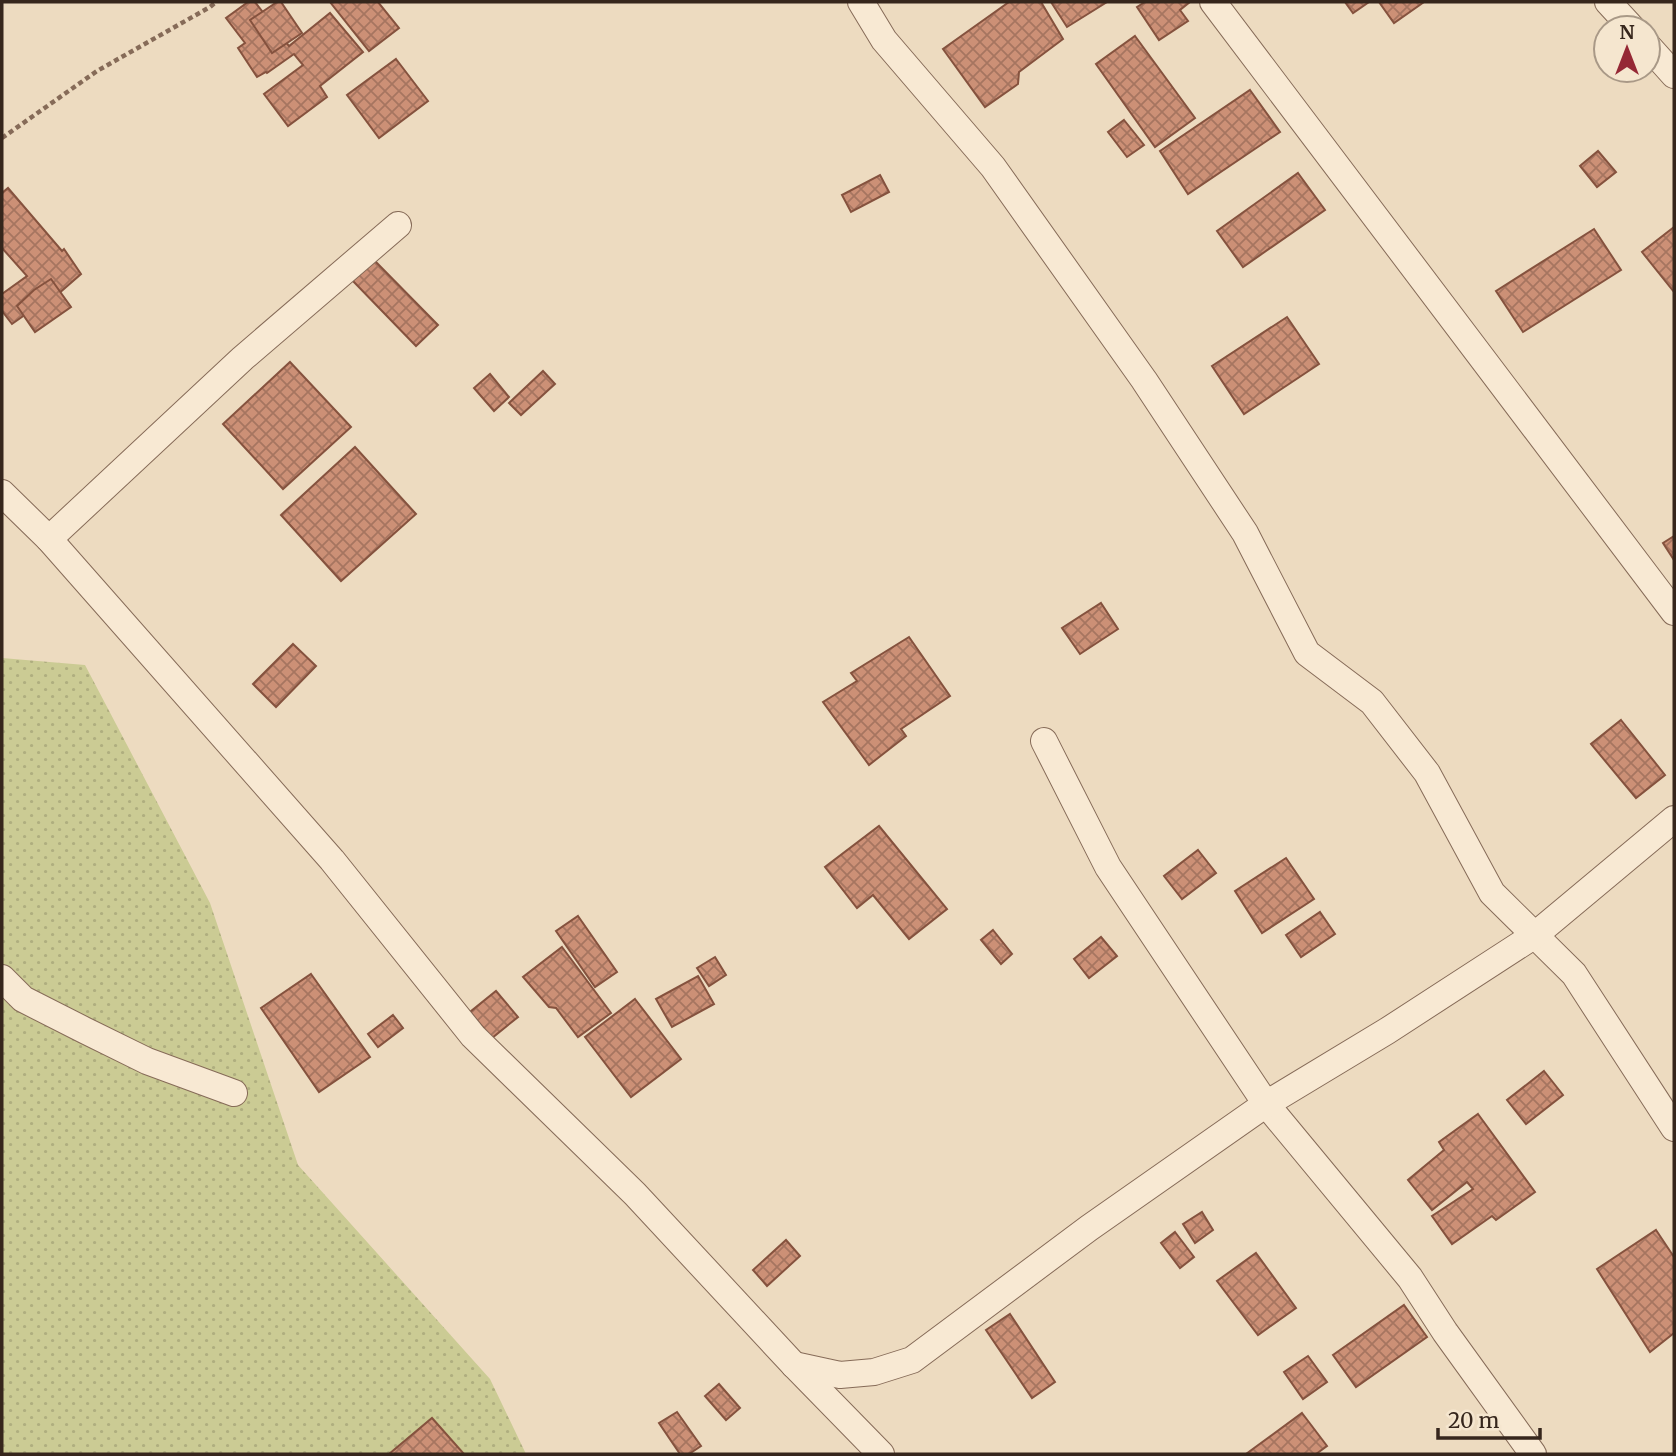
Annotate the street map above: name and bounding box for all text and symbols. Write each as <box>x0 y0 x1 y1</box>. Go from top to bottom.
north arrow <box>1592 14 1662 84</box>
text: N <box>1619 20 1635 44</box>
scale bar <box>1438 1396 1540 1440</box>
text: 20 m <box>1448 1407 1500 1434</box>

